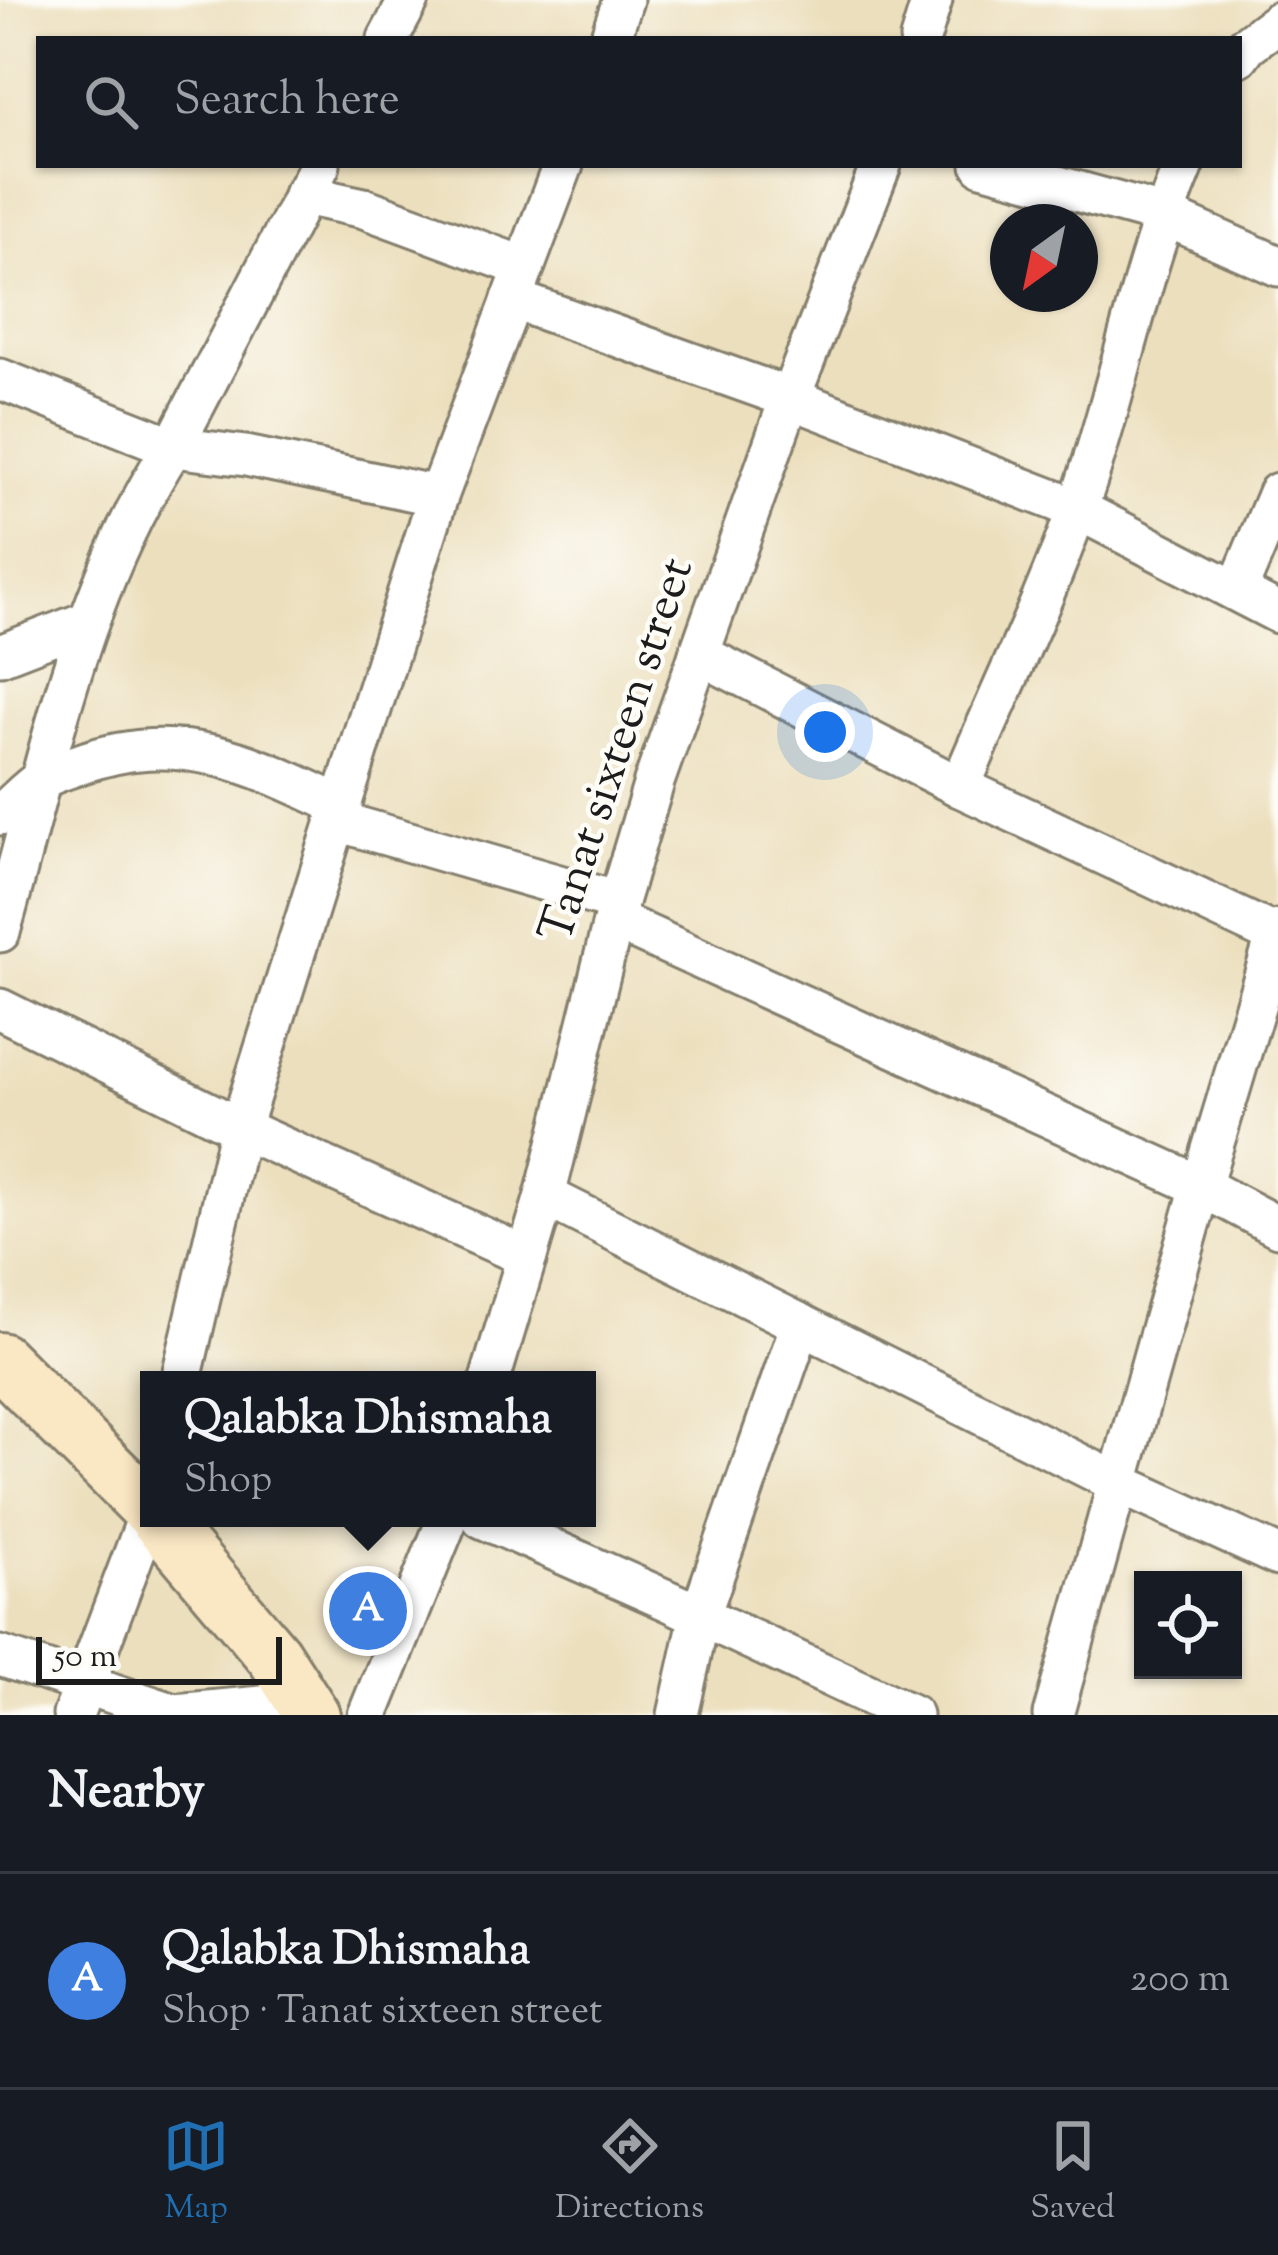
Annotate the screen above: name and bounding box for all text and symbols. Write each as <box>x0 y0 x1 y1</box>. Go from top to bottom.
search box <box>36 36 1242 168</box>
icon: search <box>78 69 144 135</box>
text: Search here <box>174 70 400 135</box>
north arrow <box>990 204 1098 312</box>
street label: Tanat sixteen street <box>524 550 714 952</box>
your location <box>795 702 855 762</box>
popup <box>140 1371 596 1527</box>
text: Qalabka Dhismaha <box>184 1389 552 1454</box>
text: Shop <box>184 1454 272 1510</box>
pin: A <box>329 1566 407 1656</box>
map controls <box>1134 1571 1242 1679</box>
button: locate <box>1134 1571 1242 1679</box>
scale bar <box>36 1631 282 1684</box>
text: 50 m <box>54 1634 117 1682</box>
text: Nearby <box>48 1757 205 1830</box>
text: Qalabka Dhismaha <box>162 1920 530 1985</box>
text: A <box>71 1953 103 2009</box>
text: 200 m <box>1130 1953 1230 2009</box>
text: Shop · Tanat sixteen street <box>162 1985 602 2041</box>
tab: Map <box>163 2113 229 2233</box>
tab: Directions <box>555 2113 704 2233</box>
tab: Saved <box>1030 2113 1115 2233</box>

